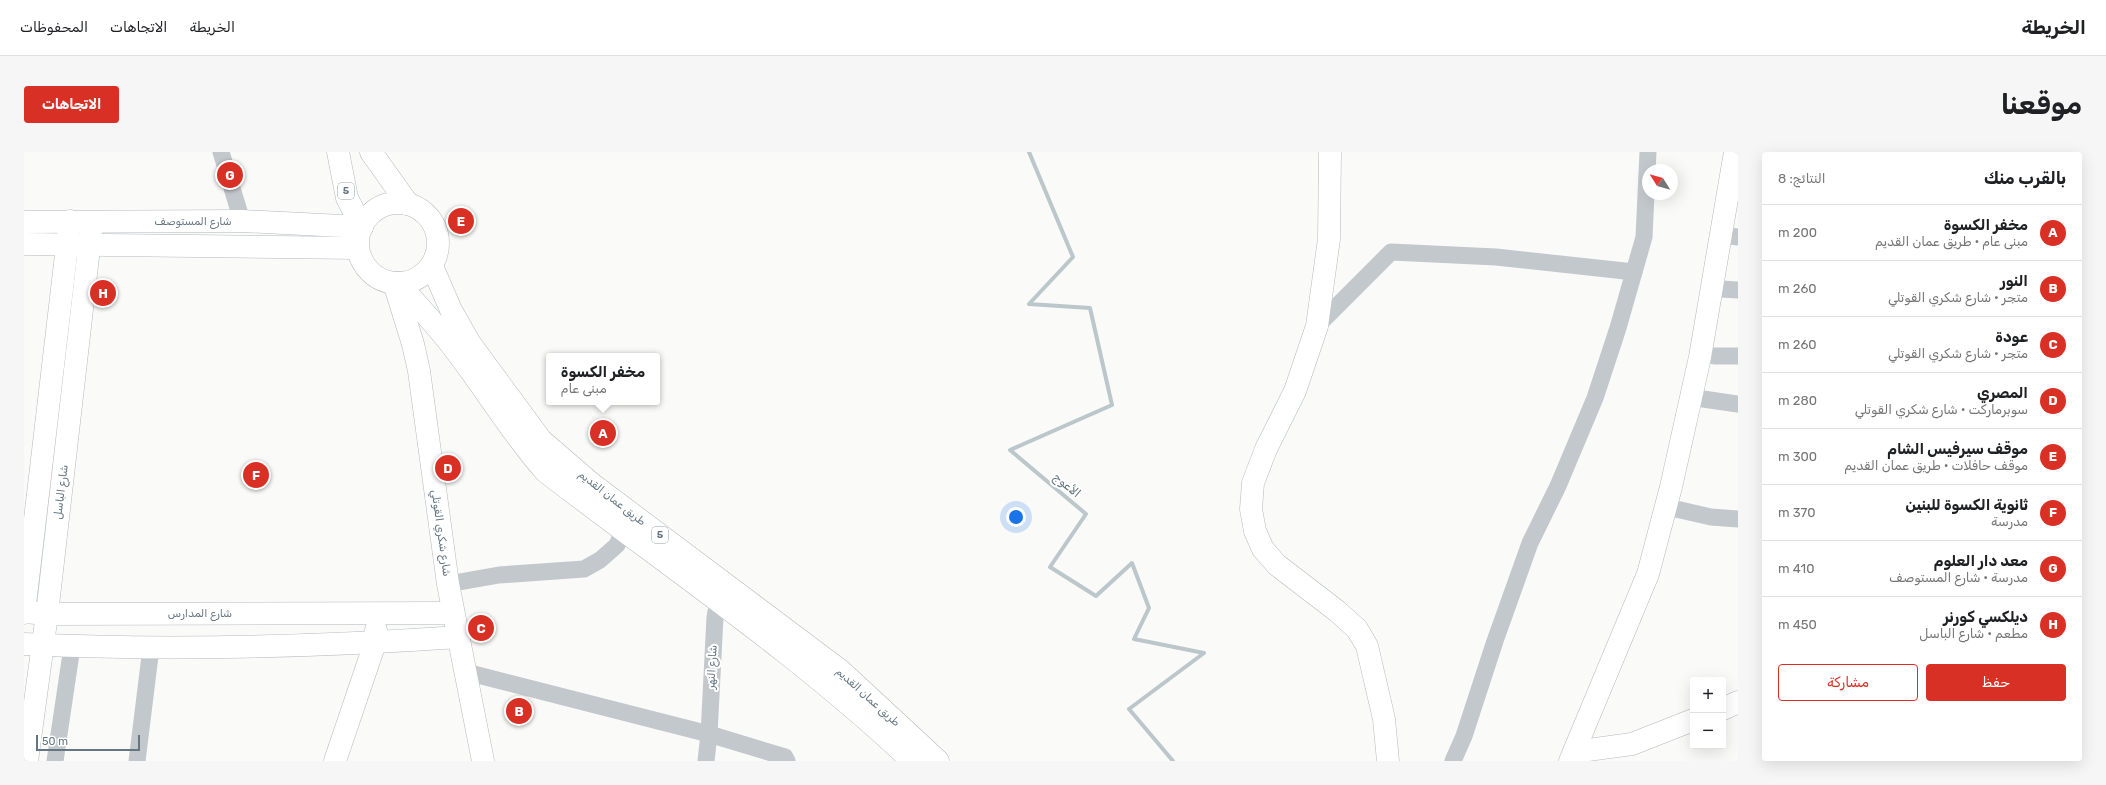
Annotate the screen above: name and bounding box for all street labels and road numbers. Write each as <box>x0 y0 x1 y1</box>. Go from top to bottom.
road number: 5 <box>338 183 354 199</box>
street label: شارع المستوصف <box>154 215 232 230</box>
street label: شارع الباسل <box>51 464 73 520</box>
street label: طريق عمان القديم <box>575 468 648 529</box>
street label: شارع شكري القوتلي <box>427 489 454 577</box>
road number: 5 <box>652 527 668 543</box>
street label: شارع المدارس <box>168 607 232 622</box>
street label: شارع النهر <box>704 645 722 691</box>
street label: طريق عمان القديم <box>833 665 903 730</box>

